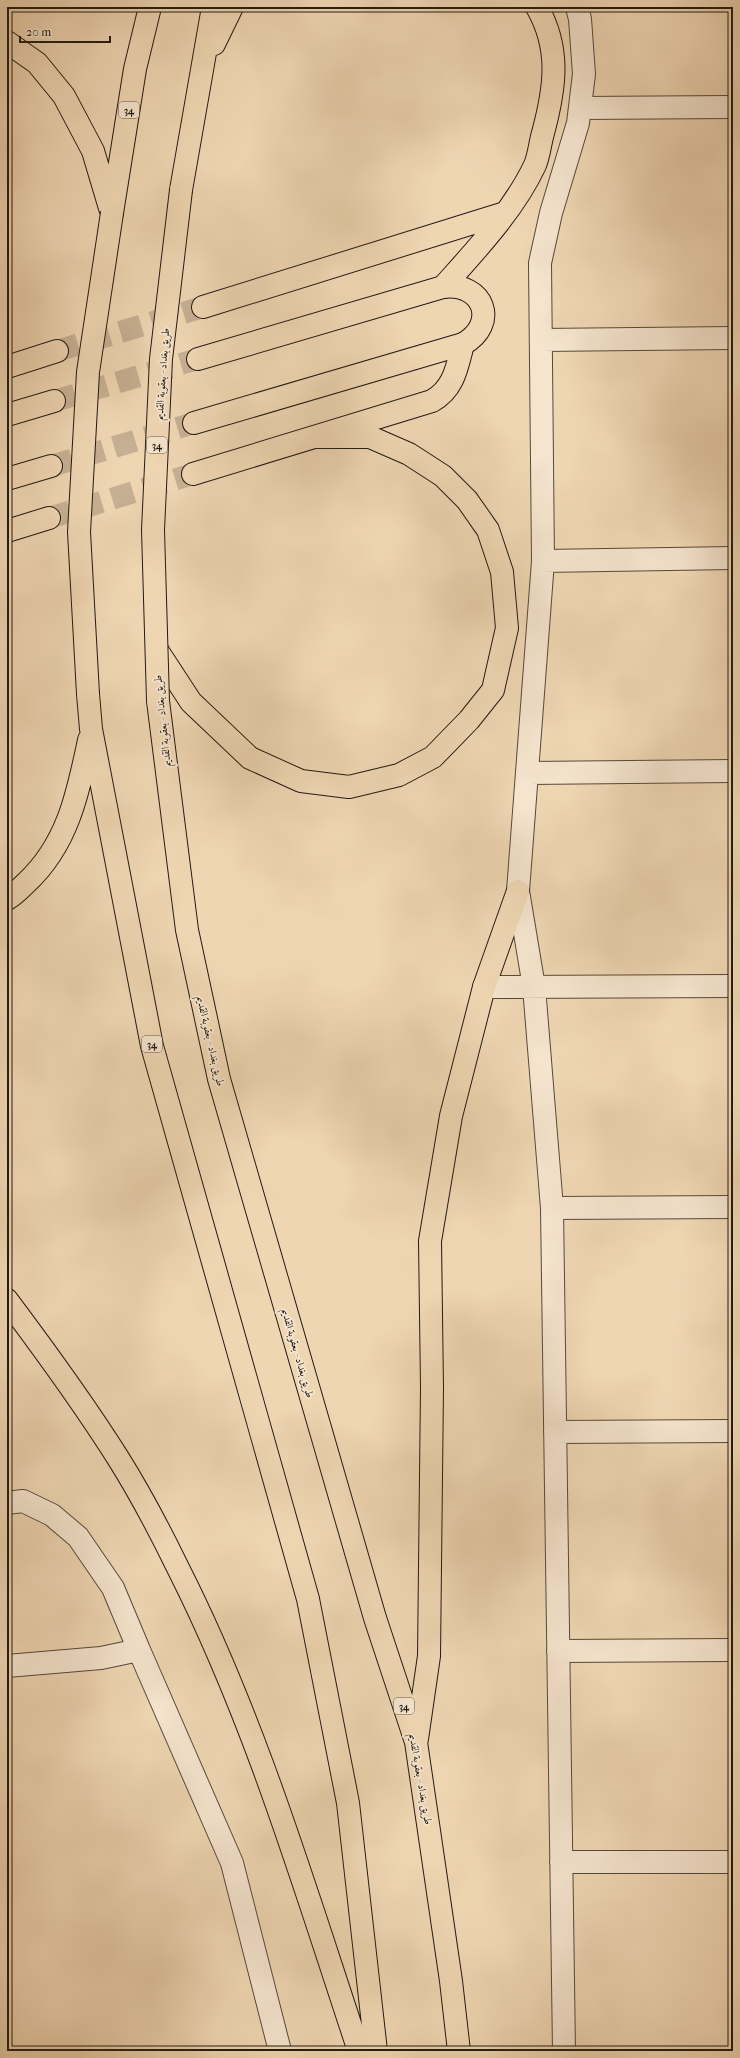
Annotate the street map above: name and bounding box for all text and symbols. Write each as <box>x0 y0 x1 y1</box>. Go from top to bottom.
scale bar <box>20 18 110 44</box>
text: 20 m <box>26 25 51 39</box>
road number: 34 <box>119 102 139 118</box>
street label: طريق بغداد - بعقوبة القديم <box>153 327 175 421</box>
road number: 34 <box>147 437 167 453</box>
street label: طريق بغداد - بعقوبة القديم <box>151 674 177 768</box>
street label: طريق بغداد - بعقوبة القديم <box>191 995 227 1088</box>
road number: 34 <box>142 1036 162 1052</box>
street label: طريق بغداد - بعقوبة القديم <box>276 1307 317 1400</box>
road number: 34 <box>394 1698 414 1714</box>
street label: طريق بغداد - بعقوبة القديم <box>403 1732 435 1826</box>

